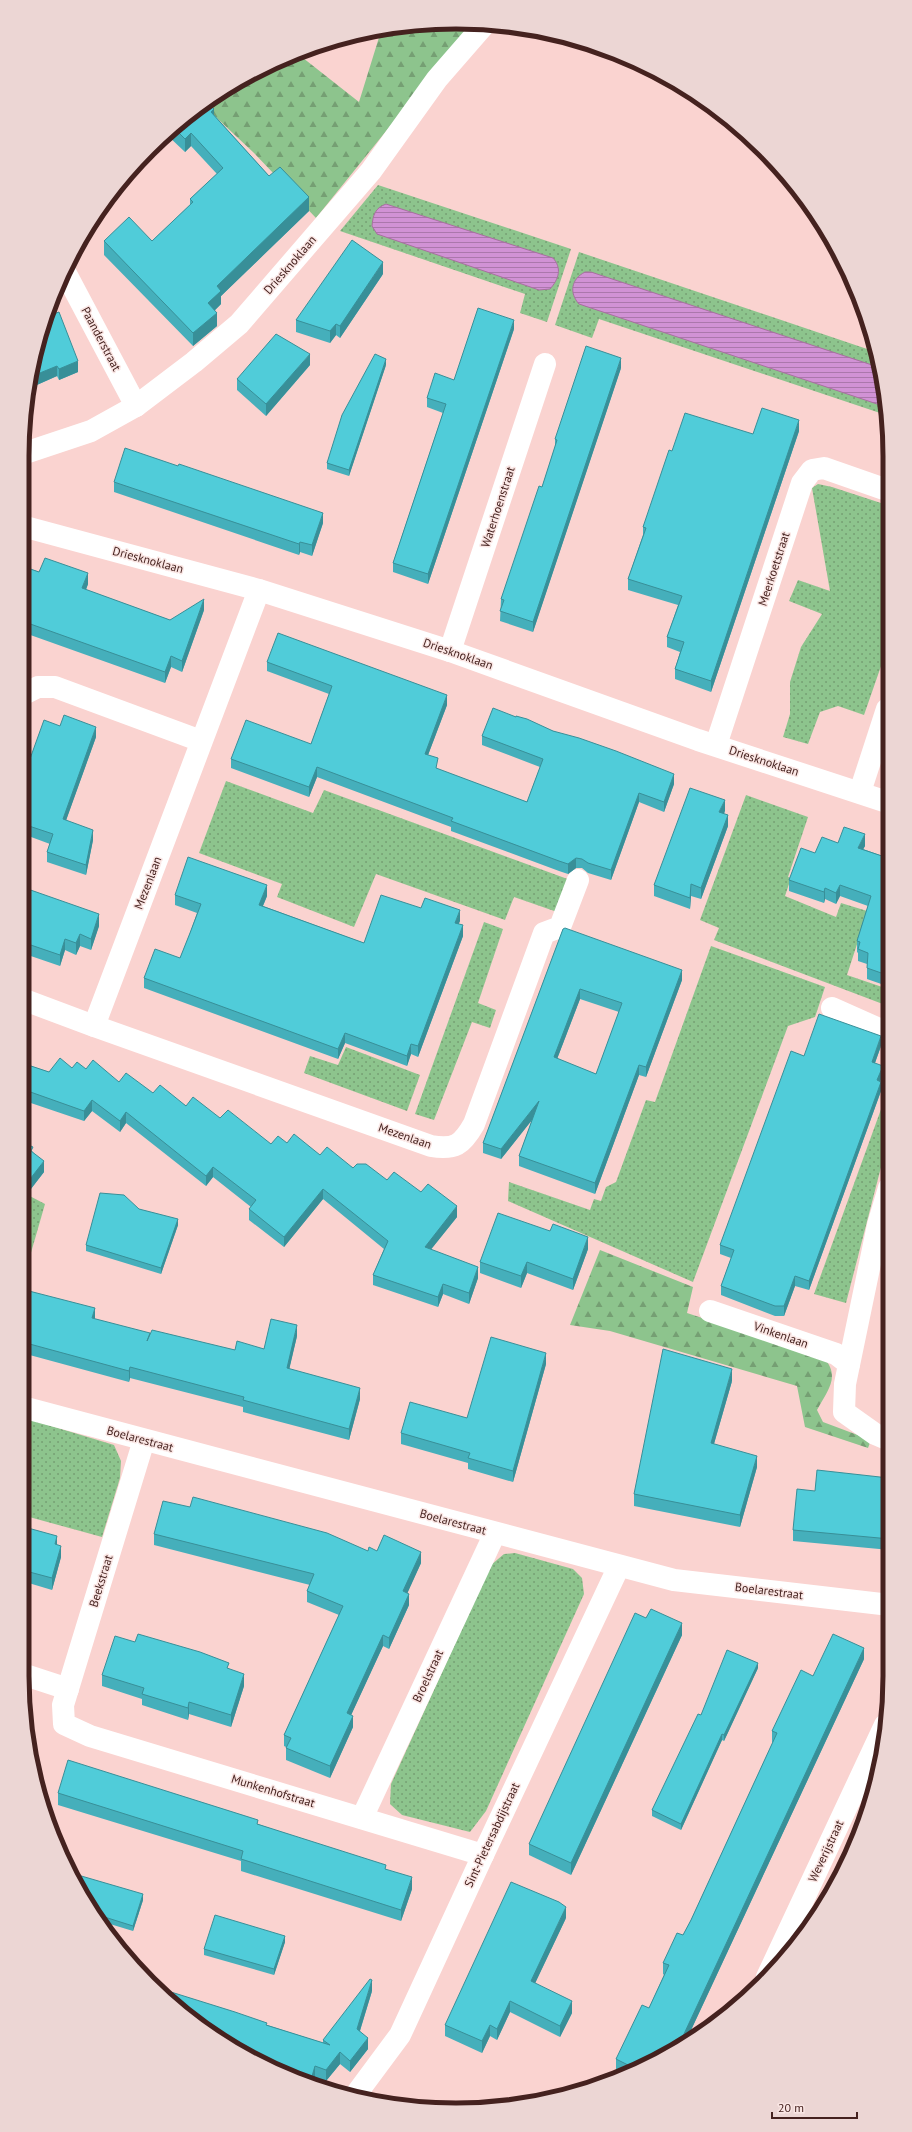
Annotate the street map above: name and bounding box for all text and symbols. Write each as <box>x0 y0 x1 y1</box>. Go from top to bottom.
street label: Driesknoklaan <box>260 232 319 297</box>
street label: Paanderstraat <box>78 304 125 373</box>
street label: Waterhoenstraat <box>477 464 518 549</box>
street label: Meerkoetstraat <box>754 530 793 608</box>
street label: Driesknoklaan <box>111 543 185 576</box>
street label: Driesknoklaan <box>421 635 495 672</box>
street label: Driesknoklaan <box>727 742 801 779</box>
street label: Mezenlaan <box>131 854 164 911</box>
street label: Mezenlaan <box>377 1119 434 1152</box>
street label: Vinkenlaan <box>751 1318 810 1351</box>
street label: Boelarestraat <box>105 1422 175 1455</box>
street label: Boelarestraat <box>418 1505 488 1538</box>
street label: Beekstraat <box>85 1553 116 1609</box>
street label: Boelarestraat <box>734 1579 804 1602</box>
street label: Broelstraat <box>409 1647 446 1704</box>
street label: Munkenhofstraat <box>230 1771 317 1810</box>
street label: Sint-Pietersabdijstraat <box>461 1780 522 1890</box>
street label: Weverijstraat <box>805 1817 846 1884</box>
scale bar <box>772 2094 857 2120</box>
text: 20 m <box>778 2100 804 2115</box>

